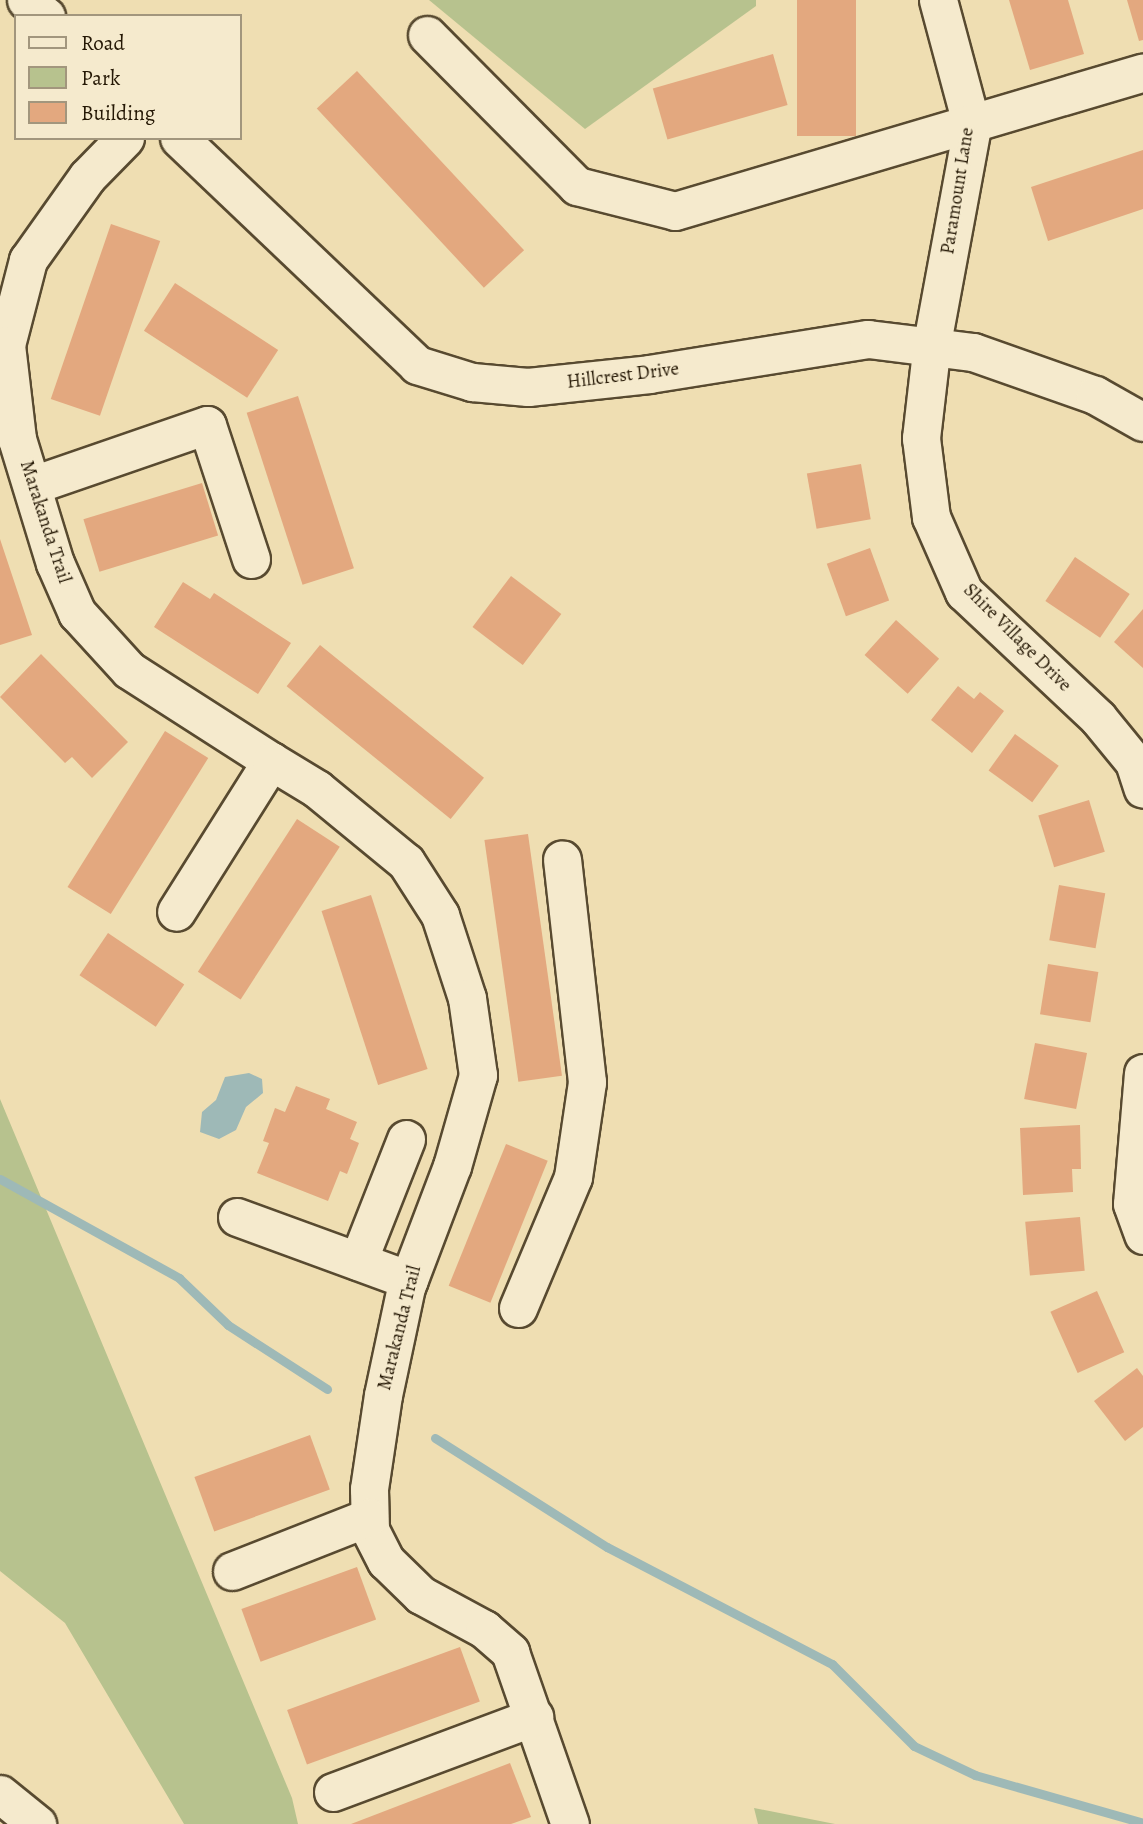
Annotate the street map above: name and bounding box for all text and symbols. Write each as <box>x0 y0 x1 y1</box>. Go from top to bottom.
legend <box>14 14 242 140</box>
text: Road <box>81 29 125 57</box>
text: Park <box>81 64 120 92</box>
text: Building <box>81 99 155 127</box>
street label: Paramount Lane <box>937 126 979 256</box>
street label: Hillcrest Drive <box>566 358 680 394</box>
street label: Marakanda Trail <box>14 458 76 586</box>
street label: Shire Village Drive <box>958 579 1076 697</box>
street label: Marakanda Trail <box>374 1263 426 1393</box>

